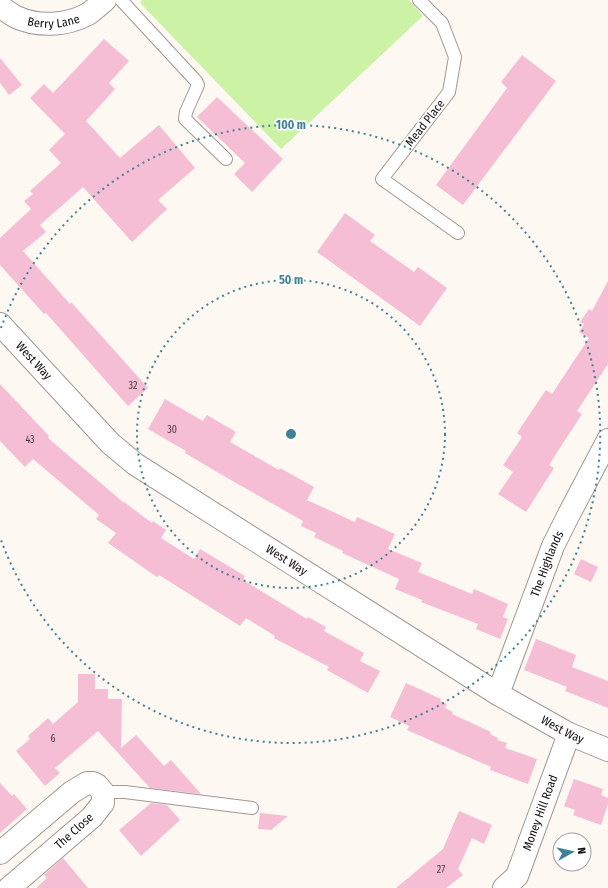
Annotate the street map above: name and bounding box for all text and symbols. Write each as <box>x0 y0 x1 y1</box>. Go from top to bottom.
street label: Berry Lane <box>26 12 82 31</box>
street label: Mead Place <box>402 97 448 149</box>
text: 100 m <box>276 118 306 132</box>
text: 50 m <box>279 273 303 287</box>
street label: West Way <box>13 339 55 383</box>
house number: 32 <box>129 380 138 392</box>
house number: 30 <box>167 424 177 436</box>
centre of rings <box>284 427 298 441</box>
house number: 43 <box>25 434 35 446</box>
street label: The Highlands <box>528 529 566 599</box>
street label: West Way <box>263 542 310 579</box>
street label: West Way <box>538 713 586 747</box>
house number: 6 <box>51 733 56 745</box>
street label: Money Hill Road <box>520 773 560 853</box>
street label: The Close <box>52 810 96 852</box>
north arrow <box>552 832 592 872</box>
text: N <box>575 847 588 855</box>
house number: 27 <box>437 864 445 876</box>

